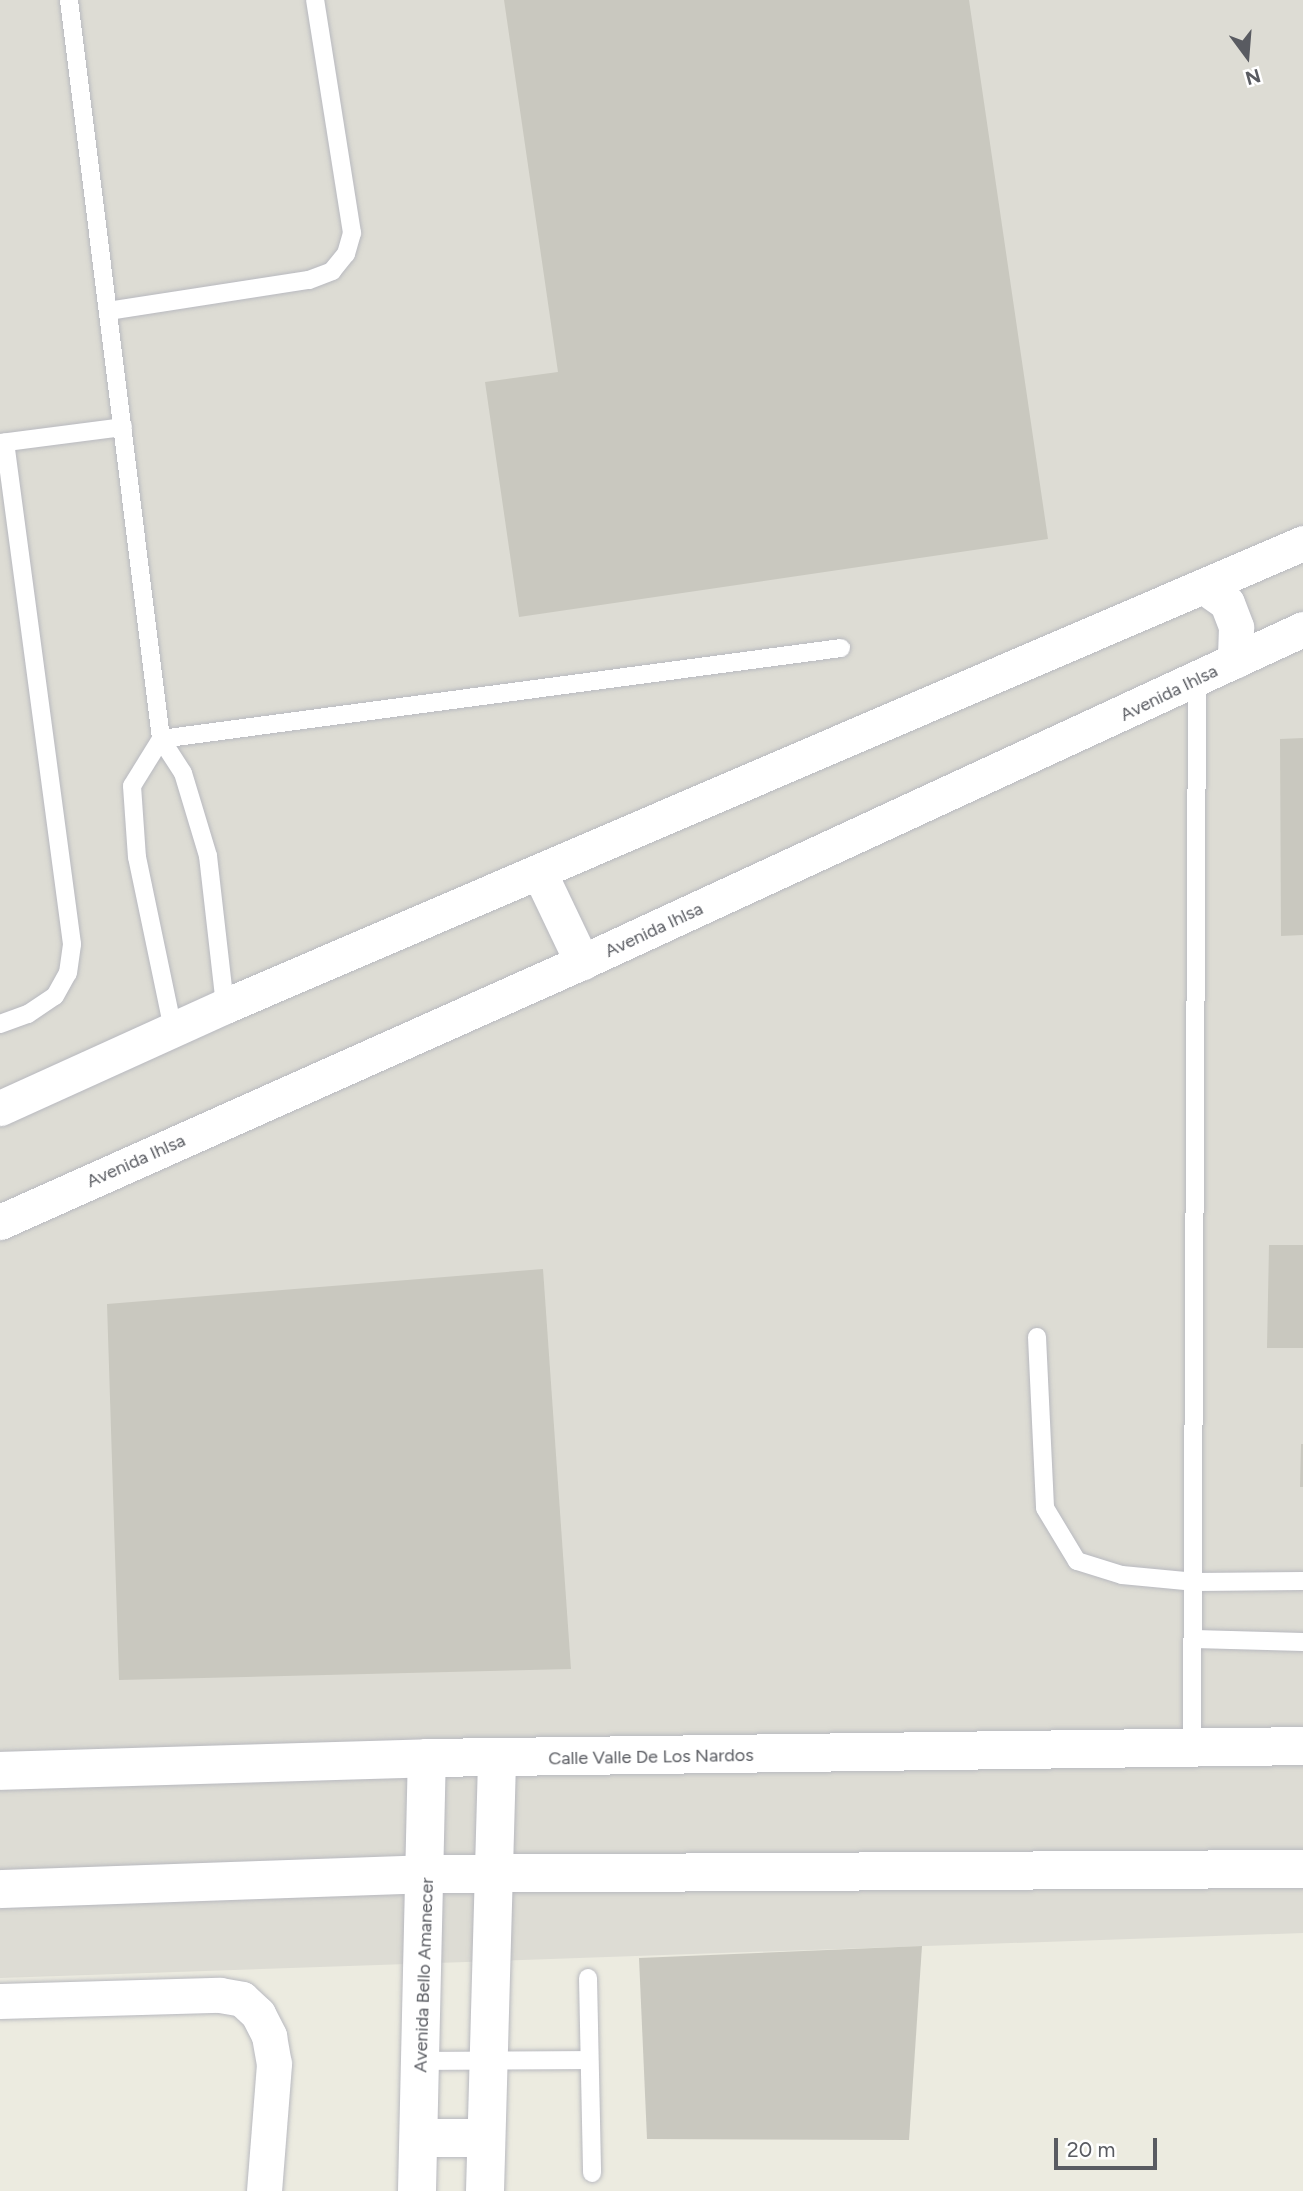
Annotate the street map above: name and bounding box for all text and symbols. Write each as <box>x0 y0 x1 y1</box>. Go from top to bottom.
north arrow <box>1212 21 1282 91</box>
text: N <box>1243 64 1263 90</box>
street label: Avenida Ihlsa <box>1117 660 1221 726</box>
street label: Avenida Ihlsa <box>601 898 707 962</box>
street label: Avenida Ihlsa <box>83 1130 189 1192</box>
street label: Calle Valle De Los Nardos <box>548 1744 754 1770</box>
street label: Avenida Bello Amanecer <box>410 1877 438 2073</box>
scale bar <box>1058 2124 1161 2168</box>
text: 20 m <box>1067 2137 1115 2162</box>

